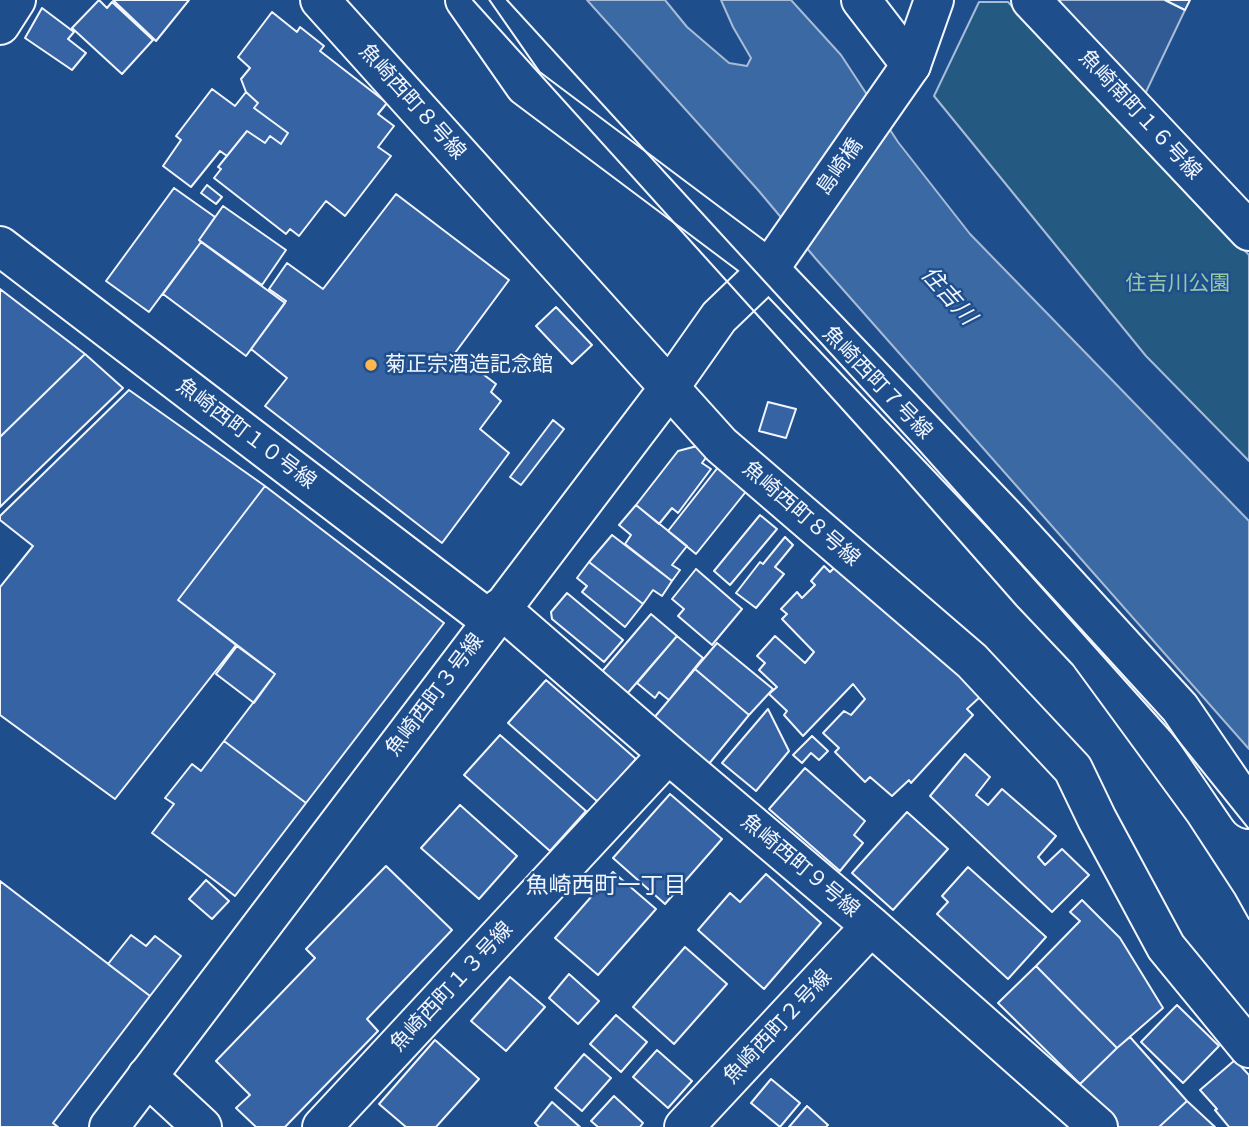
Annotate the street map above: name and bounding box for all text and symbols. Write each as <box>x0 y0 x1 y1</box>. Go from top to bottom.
street label: 魚崎西町８号線 <box>353 39 471 165</box>
street label: 魚崎南町１６号線 <box>1073 45 1207 185</box>
street label: 島崎橋 <box>812 134 868 200</box>
water label: 住吉川 <box>915 261 981 331</box>
park label: 住吉川公園 <box>1126 271 1230 297</box>
street label: 魚崎西町７号線 <box>817 321 937 445</box>
place label: 菊正宗酒造記念館 <box>385 352 553 378</box>
marker: 菊正宗酒造記念館 <box>363 357 379 373</box>
street label: 魚崎西町１０号線 <box>171 373 321 495</box>
street label: 魚崎西町８号線 <box>737 456 865 572</box>
street label: 魚崎西町３号線 <box>381 629 489 761</box>
street label: 魚崎西町９号線 <box>736 809 864 923</box>
district label: 魚崎西町一丁目 <box>526 872 686 900</box>
street label: 魚崎西町１３号線 <box>385 917 519 1057</box>
street label: 魚崎西町２号線 <box>719 965 837 1089</box>

